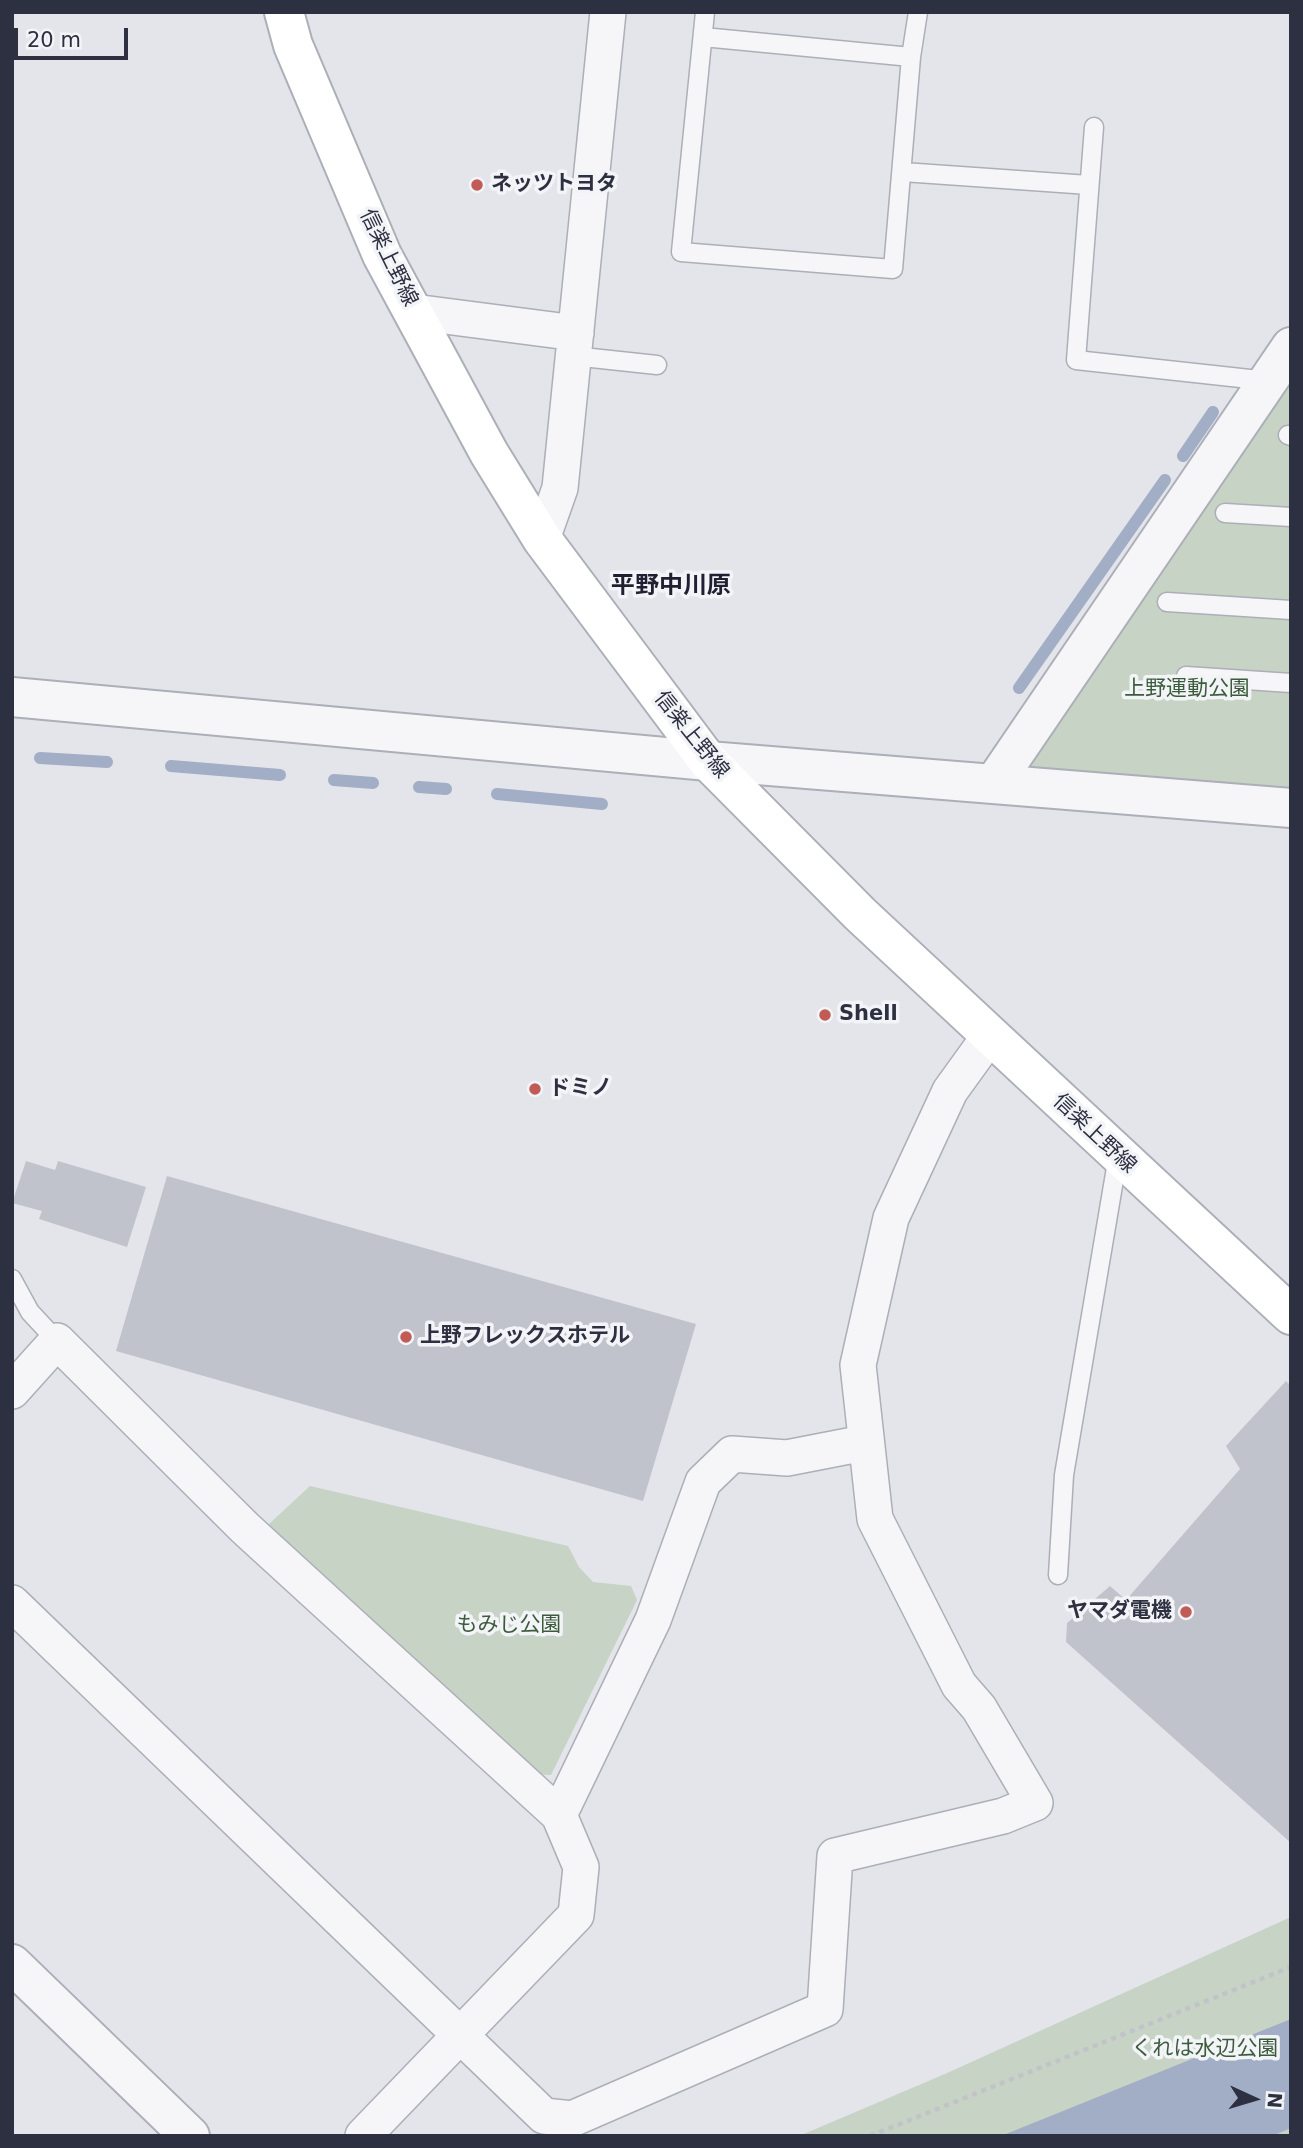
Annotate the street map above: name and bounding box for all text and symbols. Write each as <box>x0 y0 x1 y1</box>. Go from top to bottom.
scale bar <box>18 14 131 58</box>
text: 20 m <box>27 28 81 52</box>
place label: ネッツトヨタ <box>491 172 617 198</box>
marker: ネッツトヨタ <box>469 177 485 193</box>
street label: 信楽上野線 <box>354 205 422 311</box>
district label: 平野中川原 <box>611 573 731 601</box>
park label: 上野運動公園 <box>1124 677 1250 703</box>
street label: 信楽上野線 <box>648 686 734 784</box>
place label: Shell <box>839 1002 898 1028</box>
marker: Shell <box>817 1007 833 1023</box>
place label: ドミノ <box>549 1076 612 1102</box>
marker: ドミノ <box>527 1081 543 1097</box>
street label: 信楽上野線 <box>1047 1089 1141 1179</box>
place label: 上野フレックスホテル <box>420 1324 630 1350</box>
marker: 上野フレックスホテル <box>398 1329 414 1345</box>
place label: ヤマダ電機 <box>1067 1599 1172 1625</box>
marker: ヤマダ電機 <box>1178 1604 1194 1620</box>
park label: もみじ公園 <box>457 1613 561 1639</box>
park label: くれは水辺公園 <box>1132 2037 1278 2063</box>
north arrow <box>1219 2064 1289 2134</box>
text: N <box>1263 2092 1286 2109</box>

